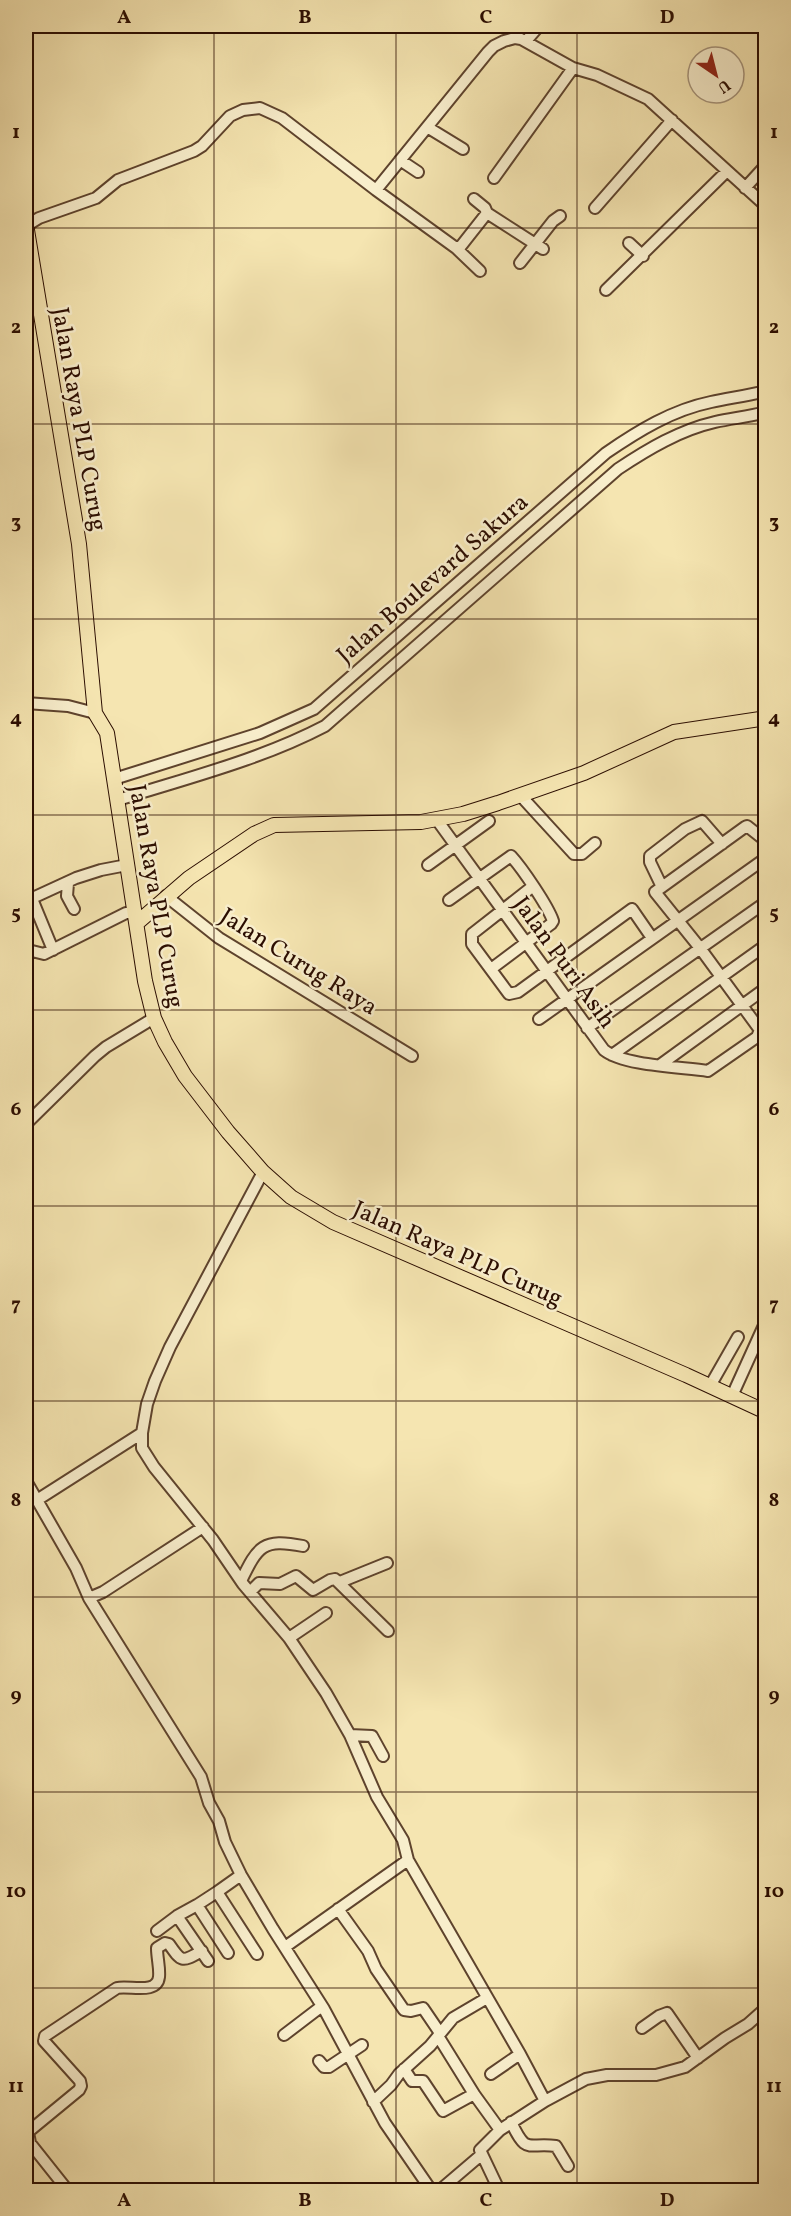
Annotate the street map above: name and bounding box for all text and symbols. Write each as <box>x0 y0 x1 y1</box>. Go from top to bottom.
text: A <box>117 4 131 32</box>
text: B <box>298 4 312 32</box>
text: C <box>480 4 493 32</box>
text: D <box>660 4 674 32</box>
north arrow <box>686 45 746 105</box>
text: U <box>713 73 734 98</box>
text: 1 <box>12 119 20 147</box>
text: 1 <box>770 119 778 147</box>
street label: Jalan Raya PLP Curug <box>42 305 114 534</box>
text: 2 <box>11 314 21 342</box>
text: 2 <box>769 314 779 342</box>
street label: Jalan Boulevard Sakura <box>330 486 537 673</box>
text: 3 <box>11 509 21 537</box>
text: 3 <box>769 509 779 537</box>
text: 4 <box>10 705 22 733</box>
text: 4 <box>768 705 780 733</box>
street label: Jalan Raya PLP Curug <box>119 782 191 1011</box>
street label: Jalan Puri Asih <box>504 890 623 1036</box>
text: 5 <box>11 900 21 928</box>
street label: Jalan Curug Raya <box>212 900 384 1025</box>
text: 5 <box>769 900 779 928</box>
text: 6 <box>11 1096 22 1124</box>
text: 6 <box>769 1096 780 1124</box>
street label: Jalan Raya PLP Curug <box>347 1193 568 1316</box>
text: 7 <box>11 1291 21 1319</box>
text: 7 <box>769 1291 779 1319</box>
text: 8 <box>11 1487 21 1515</box>
text: 8 <box>769 1487 779 1515</box>
text: 9 <box>10 1682 22 1710</box>
text: 9 <box>768 1682 780 1710</box>
text: 10 <box>6 1878 26 1906</box>
text: 10 <box>764 1878 784 1906</box>
text: 11 <box>8 2073 24 2101</box>
text: 11 <box>766 2073 782 2101</box>
text: A <box>117 2187 131 2215</box>
text: B <box>298 2187 312 2215</box>
text: C <box>480 2187 493 2215</box>
text: D <box>660 2187 674 2215</box>

